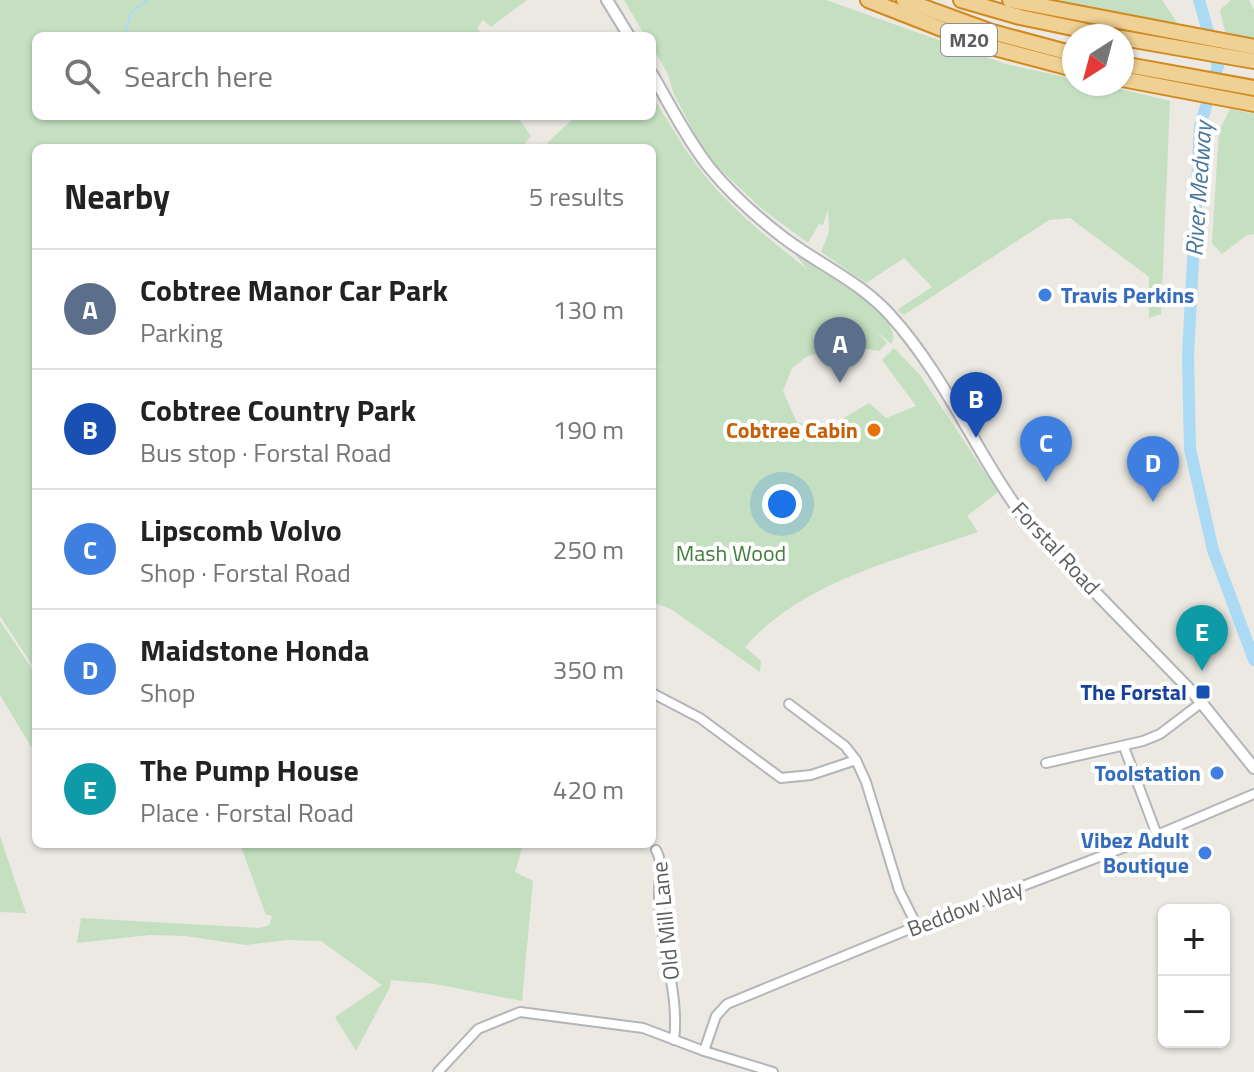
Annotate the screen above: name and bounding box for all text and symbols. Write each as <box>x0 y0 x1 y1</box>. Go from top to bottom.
road number: M20 <box>941 24 997 56</box>
north arrow <box>1062 24 1134 96</box>
search box <box>32 32 656 120</box>
text: Search here <box>124 53 273 99</box>
icon: search <box>60 54 104 98</box>
water label: River Medway <box>1175 117 1221 257</box>
text: Nearby <box>64 170 170 222</box>
text: 5 results <box>529 177 624 216</box>
text: Cobtree Manor Car Park <box>140 267 448 313</box>
place label: Travis Perkins <box>1061 278 1195 312</box>
marker: Travis Perkins <box>1036 286 1054 304</box>
text: A <box>82 290 98 329</box>
text: 130 m <box>553 290 624 329</box>
text: Parking <box>140 313 223 352</box>
pin: A <box>814 317 866 383</box>
pin: B <box>950 372 1002 438</box>
text: Cobtree Country Park <box>140 387 416 433</box>
text: B <box>82 410 98 449</box>
text: 190 m <box>553 410 624 449</box>
place label: Cobtree Cabin <box>726 413 858 447</box>
pin: C <box>1020 416 1072 482</box>
marker: Cobtree Cabin <box>865 421 883 439</box>
text: Bus stop · Forstal Road <box>140 433 392 472</box>
pin: D <box>1127 436 1179 502</box>
your location <box>762 484 802 524</box>
street label: Forstal Road <box>1004 494 1108 602</box>
text: Lipscomb Volvo <box>140 507 342 553</box>
text: C <box>83 530 97 569</box>
text: 250 m <box>553 530 624 569</box>
park label: Mash Wood <box>676 536 786 570</box>
text: Shop · Forstal Road <box>140 553 351 592</box>
pin: E <box>1176 605 1228 671</box>
text: Maidstone Honda <box>140 627 369 673</box>
text: D <box>82 650 98 689</box>
text: 350 m <box>553 650 624 689</box>
text: Shop <box>140 673 195 712</box>
place label: The Forstal <box>1080 675 1187 709</box>
marker: The Forstal <box>1194 683 1212 701</box>
text: The Pump House <box>140 747 359 793</box>
place label: Toolstation <box>1094 756 1201 790</box>
marker: Toolstation <box>1208 764 1226 782</box>
text: E <box>83 770 97 809</box>
text: 420 m <box>553 770 624 809</box>
text: Place · Forstal Road <box>140 793 354 832</box>
place label: Vibez Adult Boutique <box>1081 823 1189 882</box>
marker: Vibez Adult Boutique <box>1196 844 1214 862</box>
street label: Old Mill Lane <box>642 860 688 982</box>
street label: Beddow Way <box>902 870 1028 946</box>
map controls <box>1158 904 1230 1048</box>
button: + <box>1158 904 1230 976</box>
button: − <box>1158 976 1230 1048</box>

